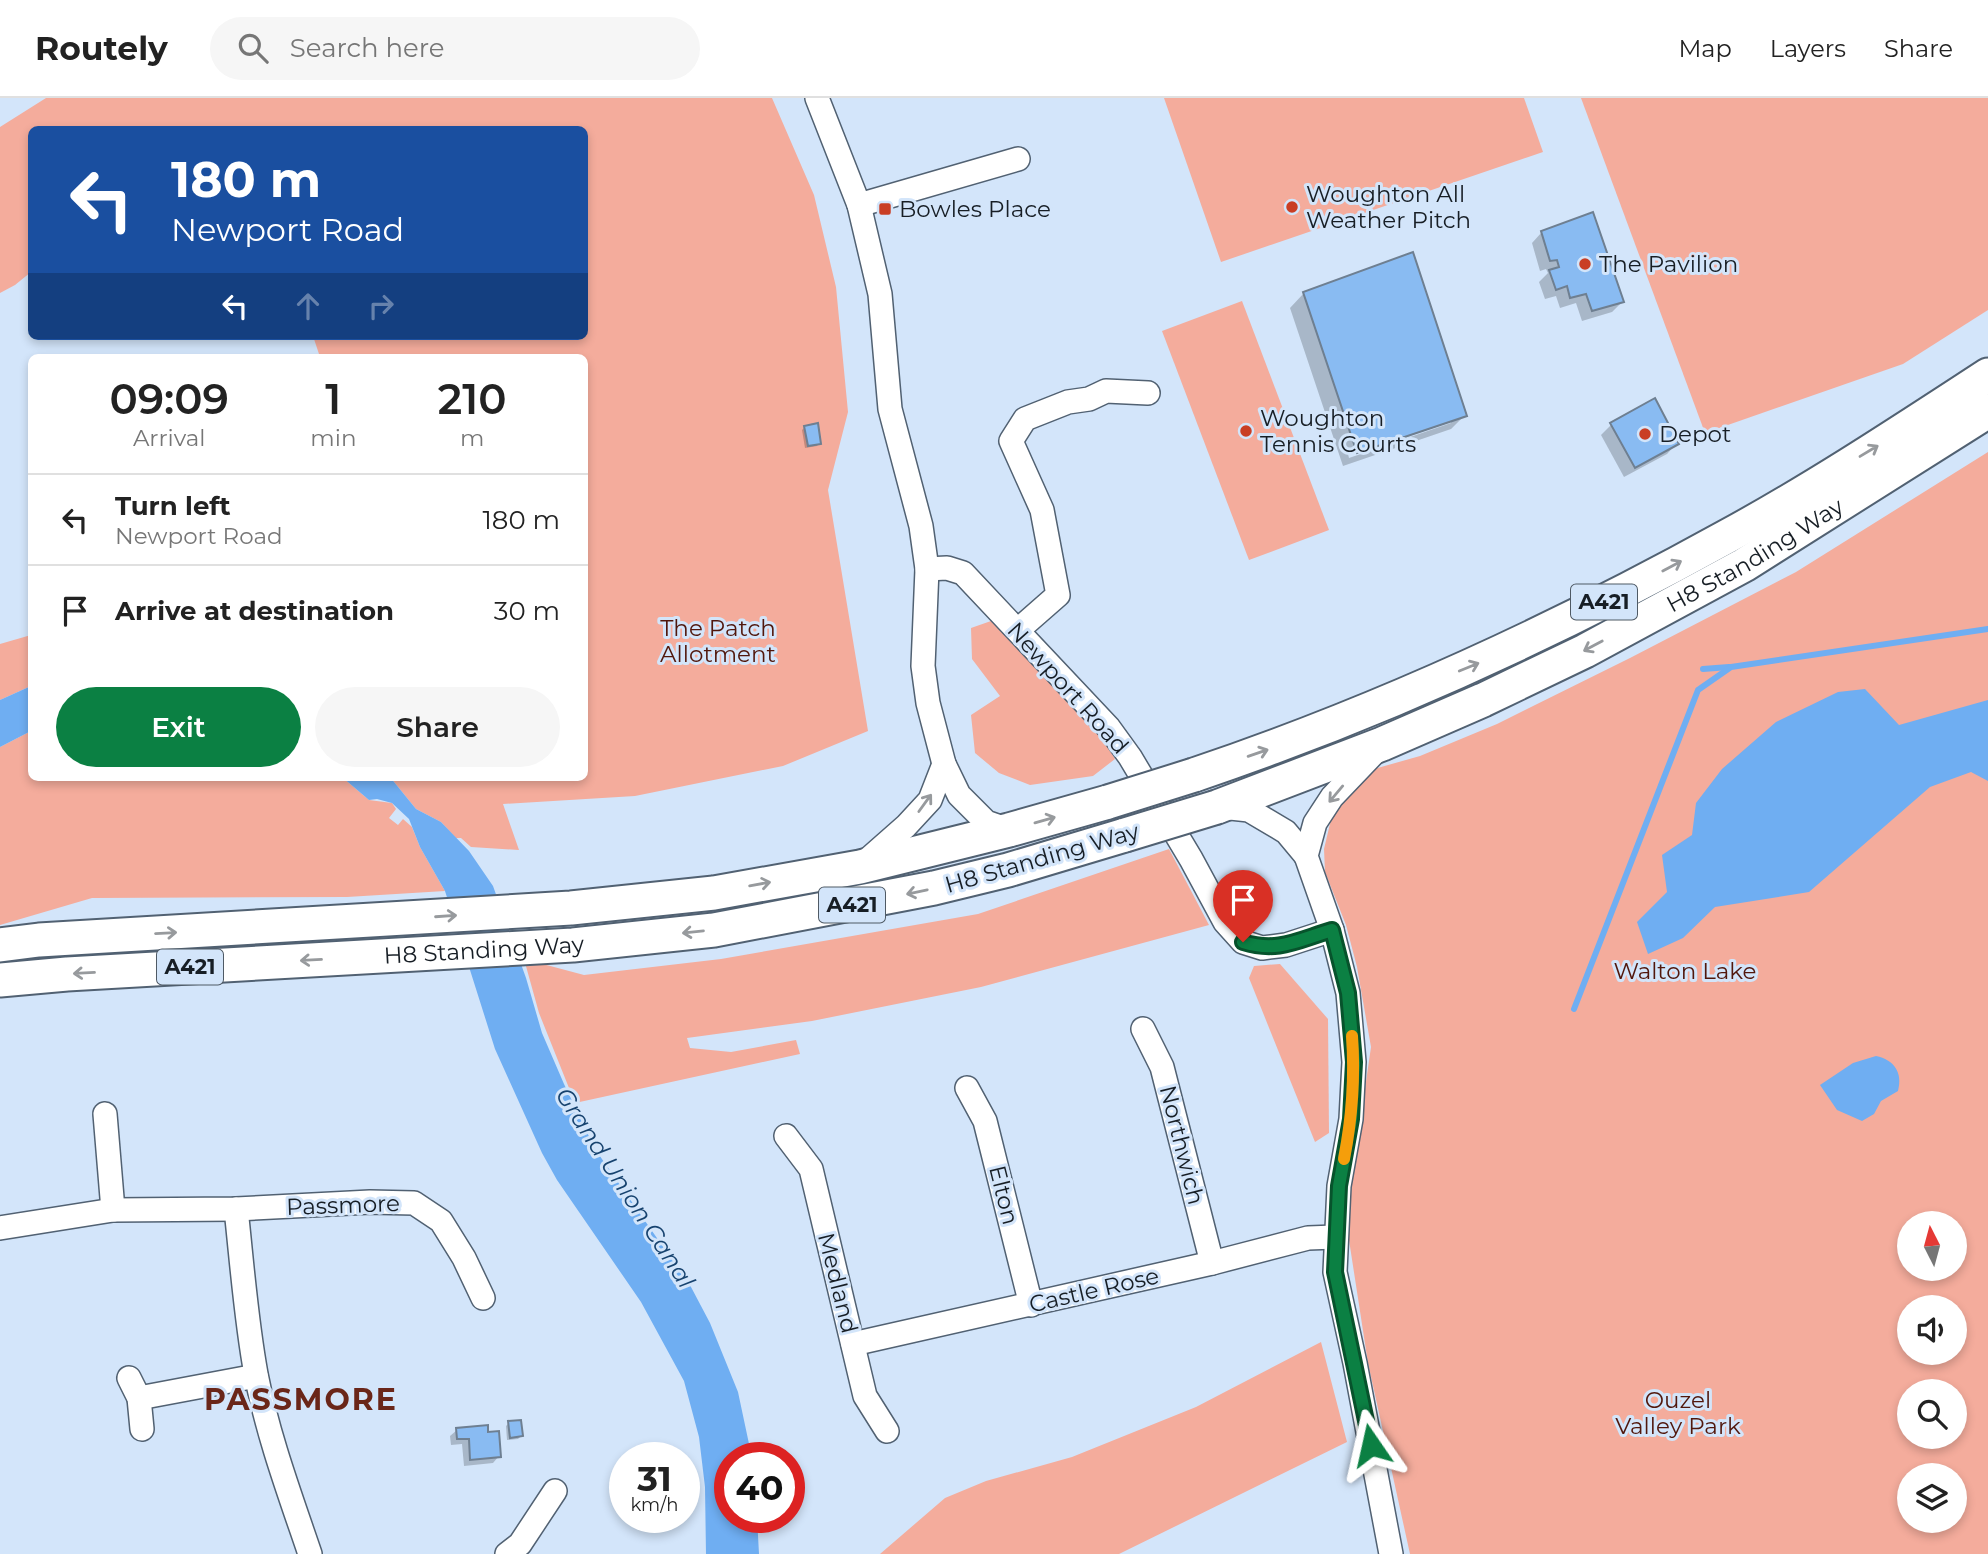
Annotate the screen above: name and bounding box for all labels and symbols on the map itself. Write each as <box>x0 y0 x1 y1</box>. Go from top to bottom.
place label: Woughton All Weather Pitch <box>1306 180 1471 234</box>
place label: Bowles Place <box>899 195 1051 223</box>
marker: Woughton All Weather Pitch <box>1284 199 1300 215</box>
marker: Bowles Place <box>877 201 893 217</box>
place label: The Pavilion <box>1599 250 1738 278</box>
marker: The Pavilion <box>1577 256 1593 272</box>
place label: Woughton Tennis Courts <box>1260 404 1416 458</box>
place label: Depot <box>1659 420 1731 448</box>
marker: Woughton Tennis Courts <box>1238 423 1254 439</box>
marker: Depot <box>1637 426 1653 442</box>
one-way arrow <box>1858 444 1878 458</box>
street label: H8 Standing Way <box>1662 492 1849 618</box>
one-way arrow <box>1662 558 1682 572</box>
road number: A421 <box>1571 584 1637 620</box>
park label: The Patch Allotment <box>660 614 776 668</box>
street label: Newport Road <box>1001 616 1135 760</box>
one-way arrow <box>1583 640 1604 654</box>
one-way arrow <box>1458 660 1479 673</box>
one-way arrow <box>1247 746 1269 758</box>
one-way arrow <box>1328 785 1344 803</box>
one-way arrow <box>918 794 933 812</box>
one-way arrow <box>1033 813 1055 826</box>
street label: H8 Standing Way <box>942 817 1143 899</box>
pin <box>1213 870 1273 942</box>
one-way arrow <box>748 877 771 891</box>
one-way arrow <box>906 885 929 899</box>
road number: A421 <box>819 888 885 922</box>
one-way arrow <box>434 909 457 922</box>
one-way arrow <box>154 926 177 939</box>
one-way arrow <box>682 926 705 939</box>
street label: H8 Standing Way <box>383 930 586 970</box>
road number: A421 <box>157 950 223 984</box>
one-way arrow <box>300 954 323 967</box>
park label: Walton Lake <box>1613 957 1757 985</box>
one-way arrow <box>73 966 96 979</box>
water label: Grand Union Canal <box>550 1082 701 1294</box>
street label: Northwich <box>1154 1082 1210 1208</box>
street label: Elton <box>983 1162 1025 1228</box>
street label: Passmore <box>286 1189 400 1221</box>
north arrow <box>1897 1211 1967 1281</box>
street label: Medland <box>812 1230 864 1336</box>
street label: Castle Rose <box>1026 1261 1162 1319</box>
district label: PASSMORE <box>204 1381 398 1418</box>
park label: Ouzel Valley Park <box>1615 1386 1741 1440</box>
position arrow <box>1334 1408 1408 1482</box>
speed limit sign: 40 <box>714 1442 805 1533</box>

